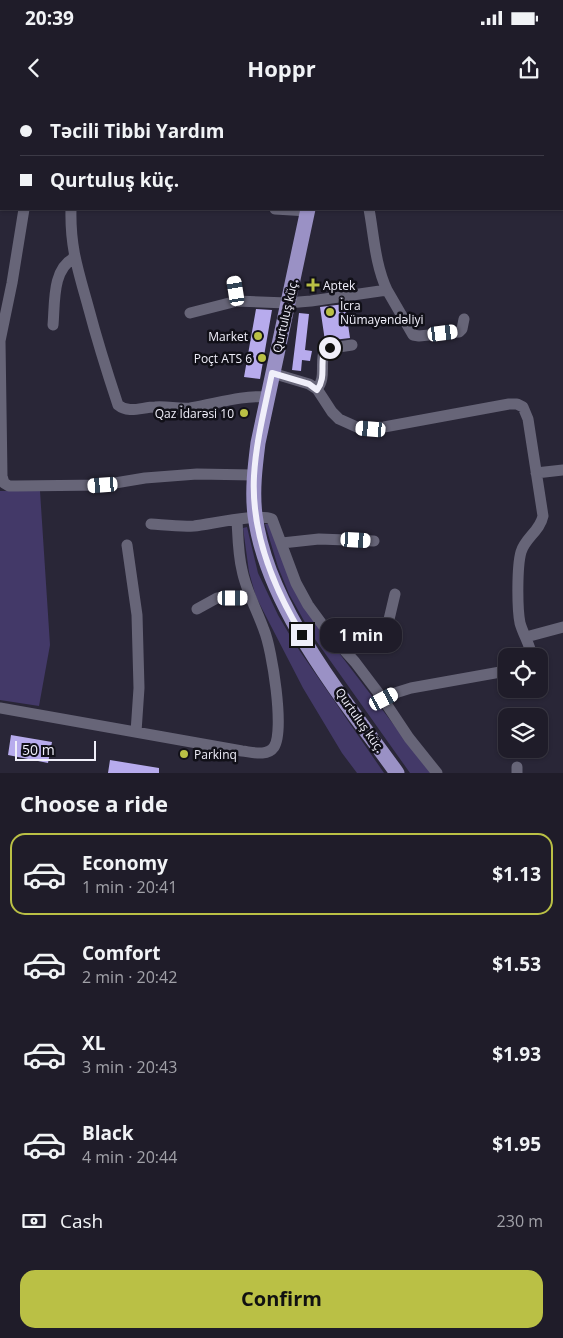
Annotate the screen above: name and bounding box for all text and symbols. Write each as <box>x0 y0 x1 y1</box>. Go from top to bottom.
text: 20:39 <box>25 5 74 31</box>
text: Hoppr <box>247 53 316 83</box>
icon: back <box>20 54 48 82</box>
icon: share <box>515 54 543 82</box>
text: Təcili Tibbi Yardım <box>50 118 224 144</box>
text: Qurtuluş küç. <box>50 167 179 193</box>
car <box>226 275 245 307</box>
place label: Aptek <box>323 277 356 294</box>
street label: Qurtuluş küç. <box>268 278 302 354</box>
marker: Aptek <box>307 279 319 291</box>
place label: İcra Nümayəndəliyi <box>340 297 423 328</box>
marker: İcra Nümayəndəliyi <box>324 306 336 318</box>
car <box>427 324 458 342</box>
place label: Market <box>208 328 248 345</box>
marker: Market <box>252 330 264 342</box>
route start <box>319 337 341 359</box>
place label: Poçt ATS 6 <box>194 350 252 367</box>
marker: Poçt ATS 6 <box>256 352 268 364</box>
place label: Qaz İdarəsi 10 <box>155 405 234 422</box>
marker: Qaz İdarəsi 10 <box>238 407 250 419</box>
car <box>355 420 386 438</box>
car <box>87 476 118 494</box>
car <box>340 532 371 548</box>
car <box>218 591 248 606</box>
callout: 1 min <box>320 618 402 652</box>
route end <box>291 624 313 646</box>
text: 1 min <box>339 624 383 646</box>
map controls <box>498 648 548 758</box>
button: locate <box>498 648 548 698</box>
street label: Qurtuluş küç. <box>332 684 388 756</box>
car <box>367 685 400 713</box>
button: layers <box>498 708 548 758</box>
scale bar <box>15 738 96 761</box>
text: 50 m <box>22 740 55 759</box>
place label: Parkinq <box>194 746 237 763</box>
marker: Parkinq <box>178 748 190 760</box>
text: Choose a ride <box>20 788 168 818</box>
text: Economy <box>82 850 168 876</box>
icon: car <box>22 852 67 897</box>
text: $1.13 <box>492 861 541 887</box>
text: 1 min · 20:41 <box>82 876 177 898</box>
text: Comfort <box>82 940 161 966</box>
icon: car <box>22 942 67 987</box>
text: $1.53 <box>492 951 541 977</box>
text: 2 min · 20:42 <box>82 966 177 988</box>
text: XL <box>82 1030 105 1056</box>
icon: car <box>22 1032 67 1077</box>
text: $1.93 <box>492 1041 541 1067</box>
text: 3 min · 20:43 <box>82 1056 177 1078</box>
text: Black <box>82 1120 134 1146</box>
icon: car <box>22 1122 67 1167</box>
text: $1.95 <box>492 1131 541 1157</box>
text: 4 min · 20:44 <box>82 1146 177 1168</box>
icon: cash <box>20 1207 48 1235</box>
text: Cash <box>60 1208 103 1234</box>
text: 230 m <box>497 1210 543 1232</box>
button: Confirm <box>20 1270 543 1328</box>

